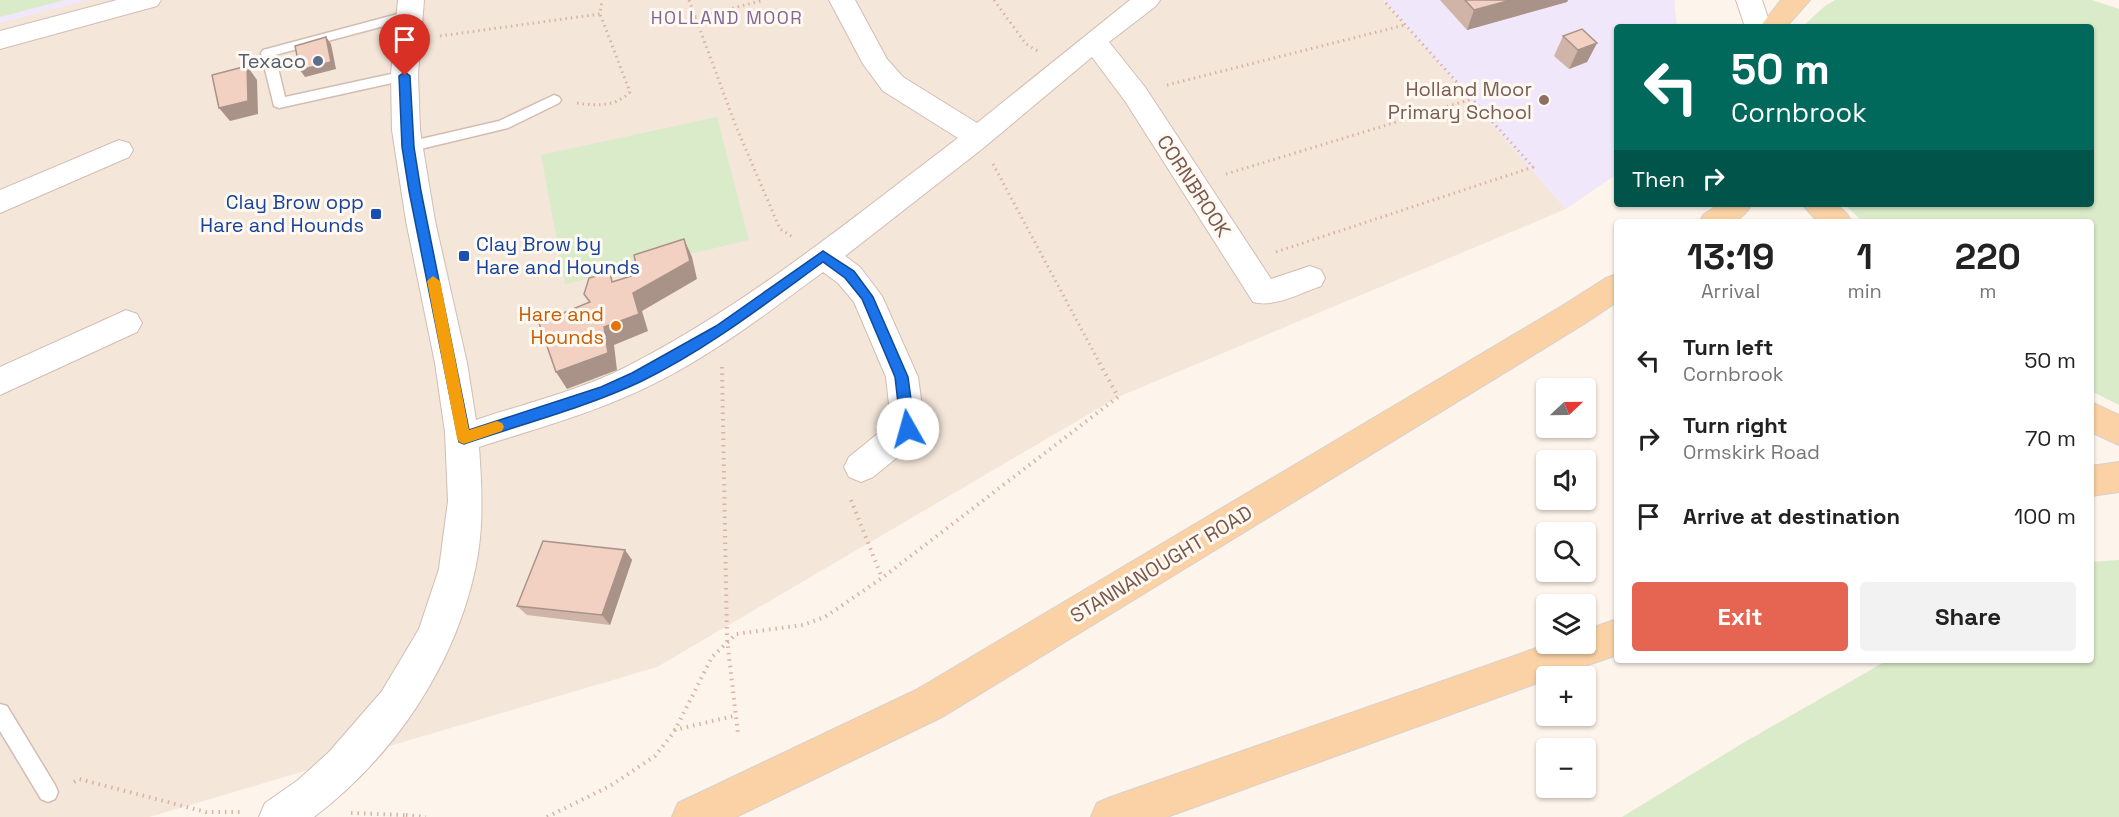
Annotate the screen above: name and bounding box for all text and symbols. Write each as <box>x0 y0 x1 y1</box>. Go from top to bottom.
district label: HOLLAND MOOR <box>651 6 803 29</box>
pin <box>379 14 430 76</box>
icon: arrive <box>388 23 421 56</box>
text: 50 m <box>1731 43 1830 96</box>
place label: Texaco <box>238 48 306 74</box>
icon: left <box>1632 48 1710 126</box>
marker: Texaco <box>311 54 325 68</box>
place label: Holland Moor Primary School <box>1388 76 1532 125</box>
marker: Holland Moor Primary School <box>1537 93 1551 107</box>
text: Cornbrook <box>1731 95 1867 130</box>
street label: CORNBROOK <box>1151 130 1237 242</box>
icon: right <box>1697 162 1730 195</box>
text: Then <box>1632 165 1685 193</box>
place label: Clay Brow opp Hare and Hounds <box>200 189 364 238</box>
marker: Clay Brow opp Hare and Hounds <box>369 207 383 221</box>
place label: Clay Brow by Hare and Hounds <box>476 231 640 280</box>
text: 13:19 <box>1687 234 1774 280</box>
text: 1 <box>1857 234 1873 280</box>
text: 220 <box>1955 234 2021 280</box>
marker: Clay Brow by Hare and Hounds <box>457 249 471 263</box>
text: Arrival <box>1701 278 1760 304</box>
text: min <box>1847 278 1882 304</box>
text: m <box>1979 278 1997 304</box>
place label: Hare and Hounds <box>519 301 604 350</box>
marker: Hare and Hounds <box>609 319 623 333</box>
text: Turn left <box>1683 333 1773 361</box>
icon: left <box>1632 344 1665 377</box>
text: 50 m <box>2024 346 2076 374</box>
text: Cornbrook <box>1683 361 1784 387</box>
north arrow <box>1536 378 1596 438</box>
map controls <box>1536 378 1596 798</box>
position arrow <box>876 397 940 461</box>
text: Turn right <box>1683 411 1788 439</box>
icon: right <box>1632 422 1665 455</box>
text: 70 m <box>2025 424 2076 452</box>
text: Ormskirk Road <box>1683 439 1820 465</box>
button: sound <box>1536 450 1596 510</box>
street label: STANNANOUGHT ROAD <box>1065 499 1257 629</box>
icon: arrive <box>1632 500 1665 533</box>
text: Arrive at destination <box>1683 502 1900 530</box>
text: 100 m <box>2014 502 2076 530</box>
button: search <box>1536 522 1596 582</box>
button: Exit <box>1632 582 1848 651</box>
button: Share <box>1860 582 2076 651</box>
button: layers <box>1536 594 1596 654</box>
button: + <box>1536 666 1596 726</box>
button: − <box>1536 738 1596 798</box>

